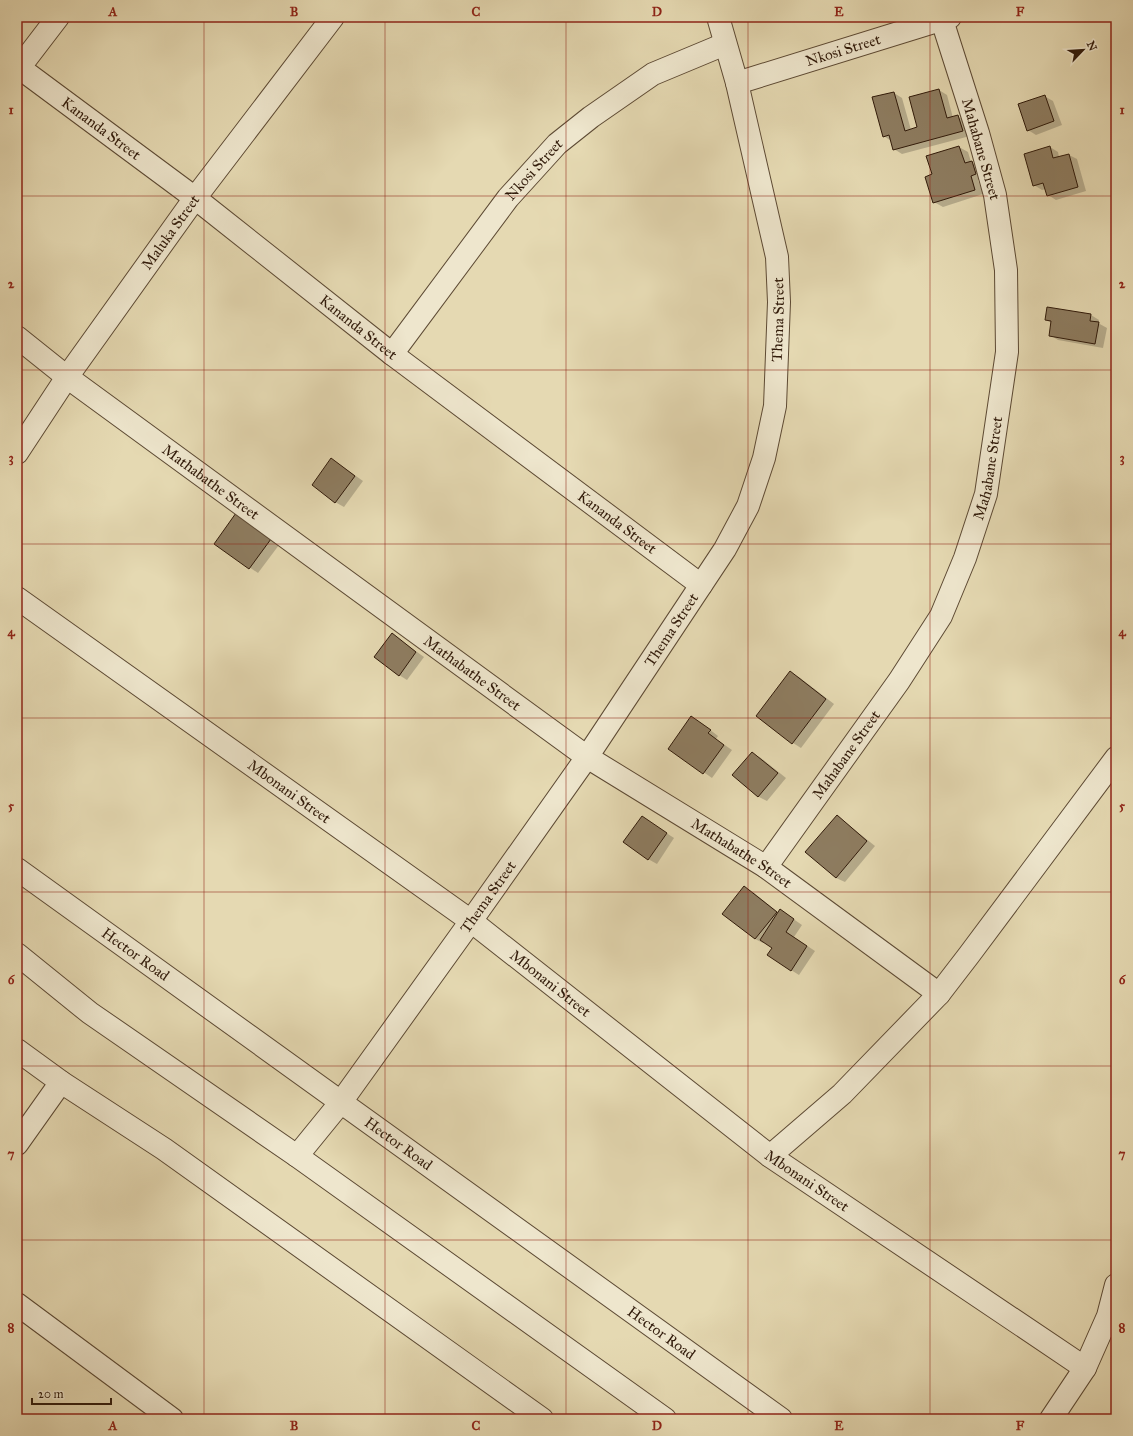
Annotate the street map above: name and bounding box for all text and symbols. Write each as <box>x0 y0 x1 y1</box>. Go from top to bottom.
text: A <box>108 4 118 20</box>
text: B <box>290 4 299 20</box>
text: C <box>472 4 481 20</box>
text: D <box>652 4 662 20</box>
text: E <box>834 4 844 20</box>
text: F <box>1016 4 1025 20</box>
street label: Nkosi Street <box>803 30 883 70</box>
north arrow <box>1063 30 1103 70</box>
text: N <box>1084 39 1100 54</box>
street label: Kananda Street <box>58 93 145 164</box>
street label: Mahabane Street <box>958 96 1004 203</box>
text: 1 <box>8 102 14 118</box>
text: 1 <box>1119 102 1125 118</box>
street label: Nkosi Street <box>501 134 567 204</box>
street label: Maluka Street <box>138 191 204 273</box>
text: 2 <box>8 276 15 292</box>
street label: Thema Street <box>768 276 788 362</box>
text: 2 <box>1119 276 1126 292</box>
street label: Kananda Street <box>316 291 401 364</box>
street label: Mahabane Street <box>969 415 1006 522</box>
street label: Mathabathe Street <box>159 441 263 524</box>
text: 3 <box>8 450 14 466</box>
text: 3 <box>1119 450 1125 466</box>
street label: Kananda Street <box>574 487 661 558</box>
street label: Thema Street <box>641 589 703 670</box>
text: 4 <box>7 624 15 640</box>
text: 4 <box>1118 624 1126 640</box>
street label: Mathabathe Street <box>420 632 525 715</box>
street label: Mahabane Street <box>808 706 885 803</box>
street label: Mbonani Street <box>244 756 335 828</box>
text: 5 <box>8 798 15 814</box>
text: 5 <box>1119 798 1126 814</box>
street label: Mathabathe Street <box>688 814 796 892</box>
street label: Thema Street <box>456 857 520 937</box>
street label: Hector Road <box>98 924 173 985</box>
street label: Mbonani Street <box>506 946 595 1021</box>
text: 6 <box>8 972 16 988</box>
text: 6 <box>1119 972 1127 988</box>
street label: Hector Road <box>361 1113 436 1174</box>
text: 7 <box>8 1146 15 1162</box>
street label: Mbonani Street <box>761 1146 853 1216</box>
text: 7 <box>1119 1146 1126 1162</box>
street label: Hector Road <box>624 1302 699 1364</box>
text: 8 <box>8 1320 15 1336</box>
text: 8 <box>1119 1320 1126 1336</box>
scale bar <box>32 1380 111 1406</box>
text: 20 m <box>38 1387 64 1401</box>
text: A <box>108 1418 118 1434</box>
text: B <box>290 1418 299 1434</box>
text: C <box>472 1418 481 1434</box>
text: D <box>652 1418 662 1434</box>
text: E <box>834 1418 844 1434</box>
text: F <box>1016 1418 1025 1434</box>

